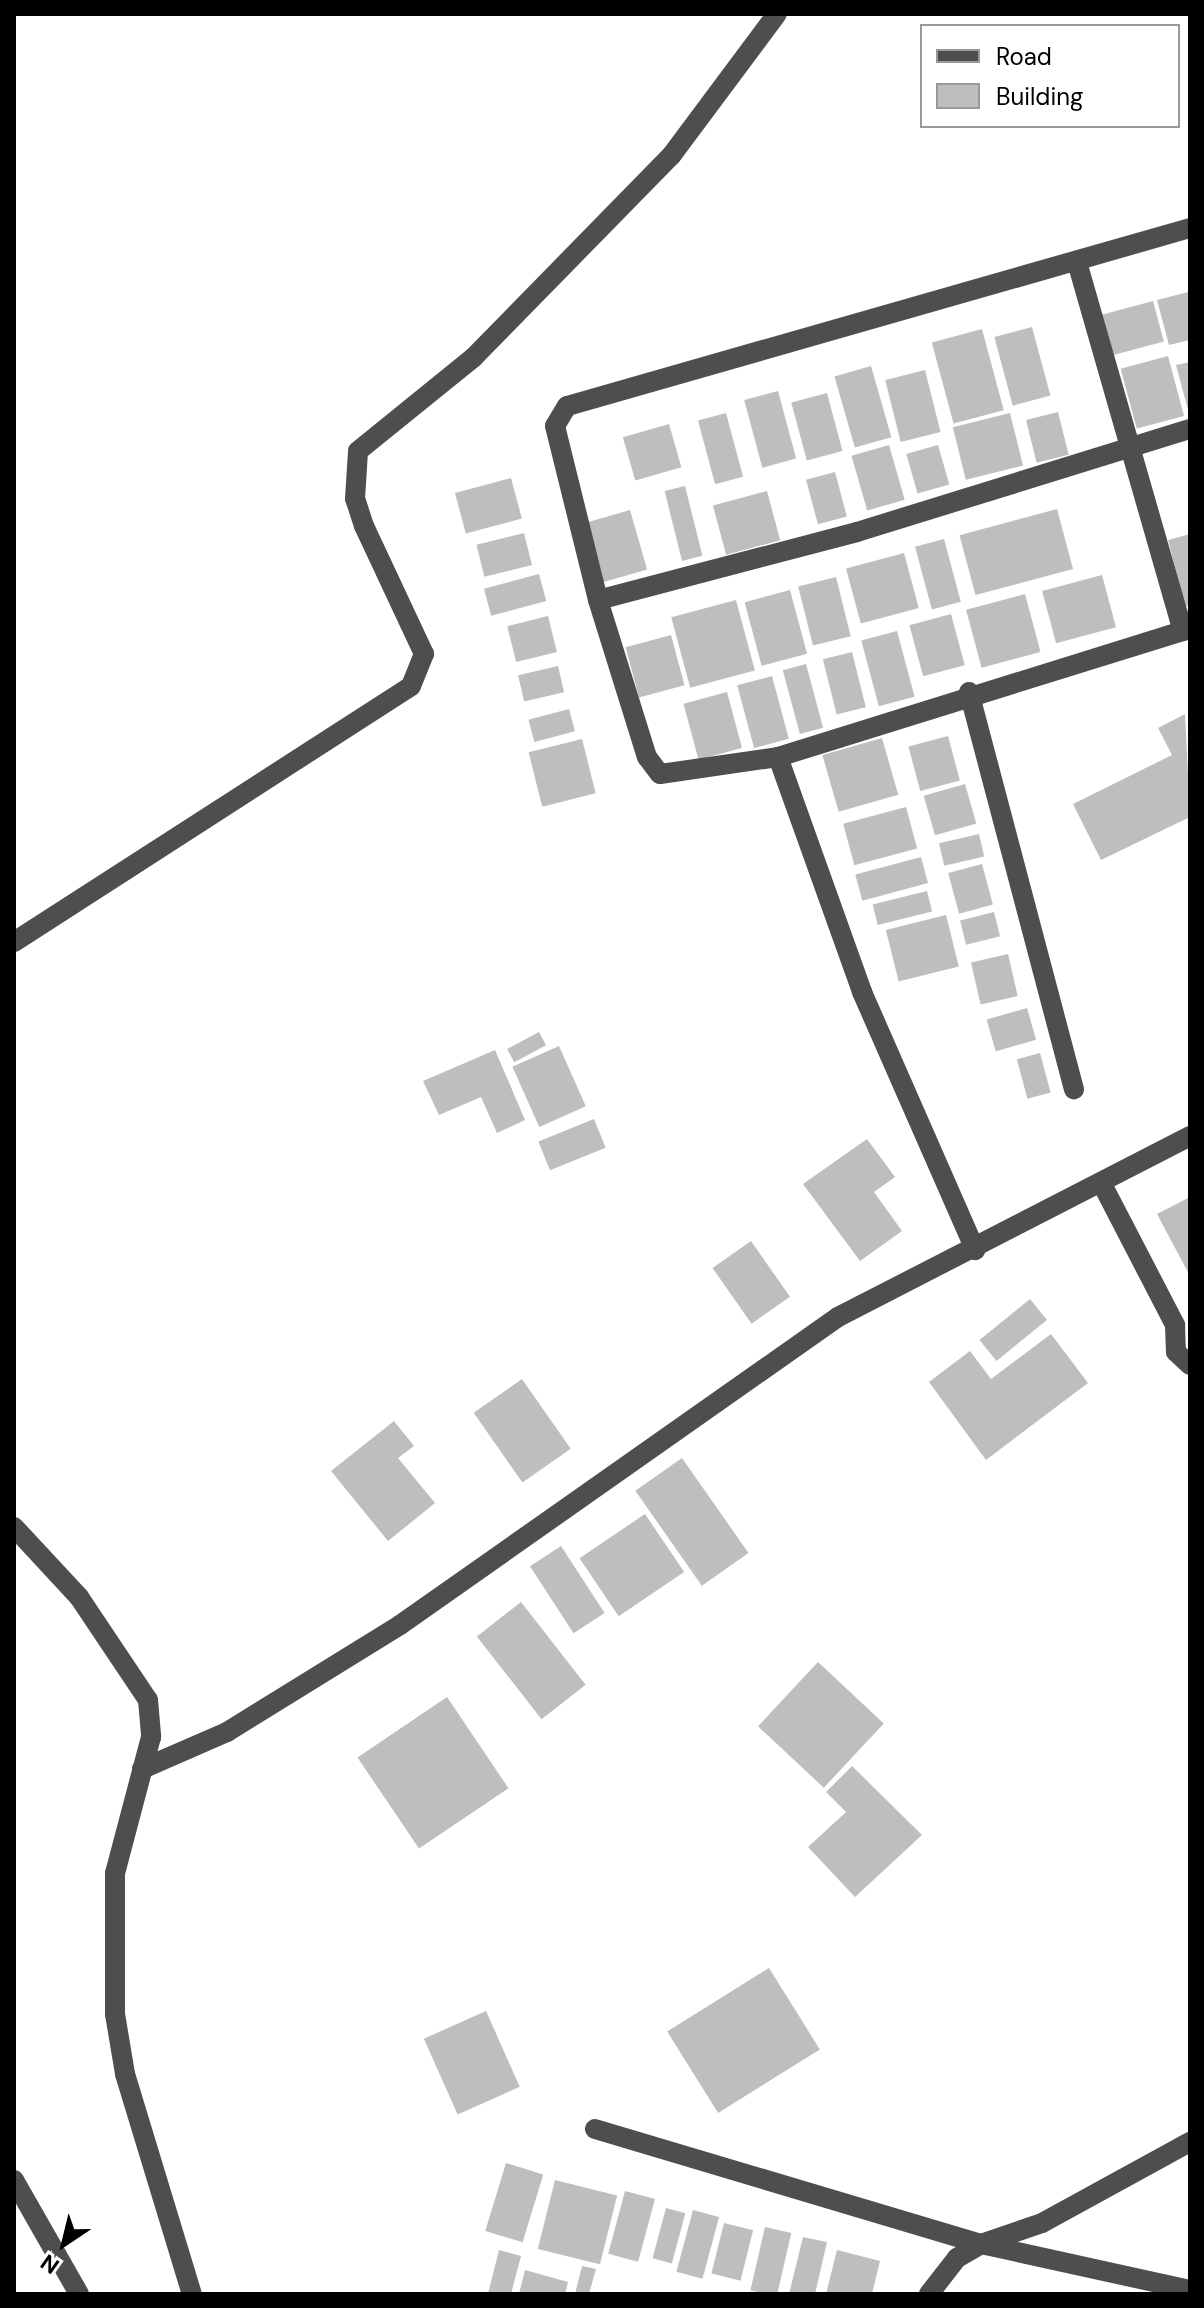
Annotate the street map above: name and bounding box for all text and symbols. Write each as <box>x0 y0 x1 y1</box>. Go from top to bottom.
legend <box>920 24 1180 128</box>
text: Road <box>996 41 1052 72</box>
text: Building <box>996 81 1083 112</box>
north arrow <box>24 2204 104 2284</box>
text: N <box>35 2248 65 2281</box>

